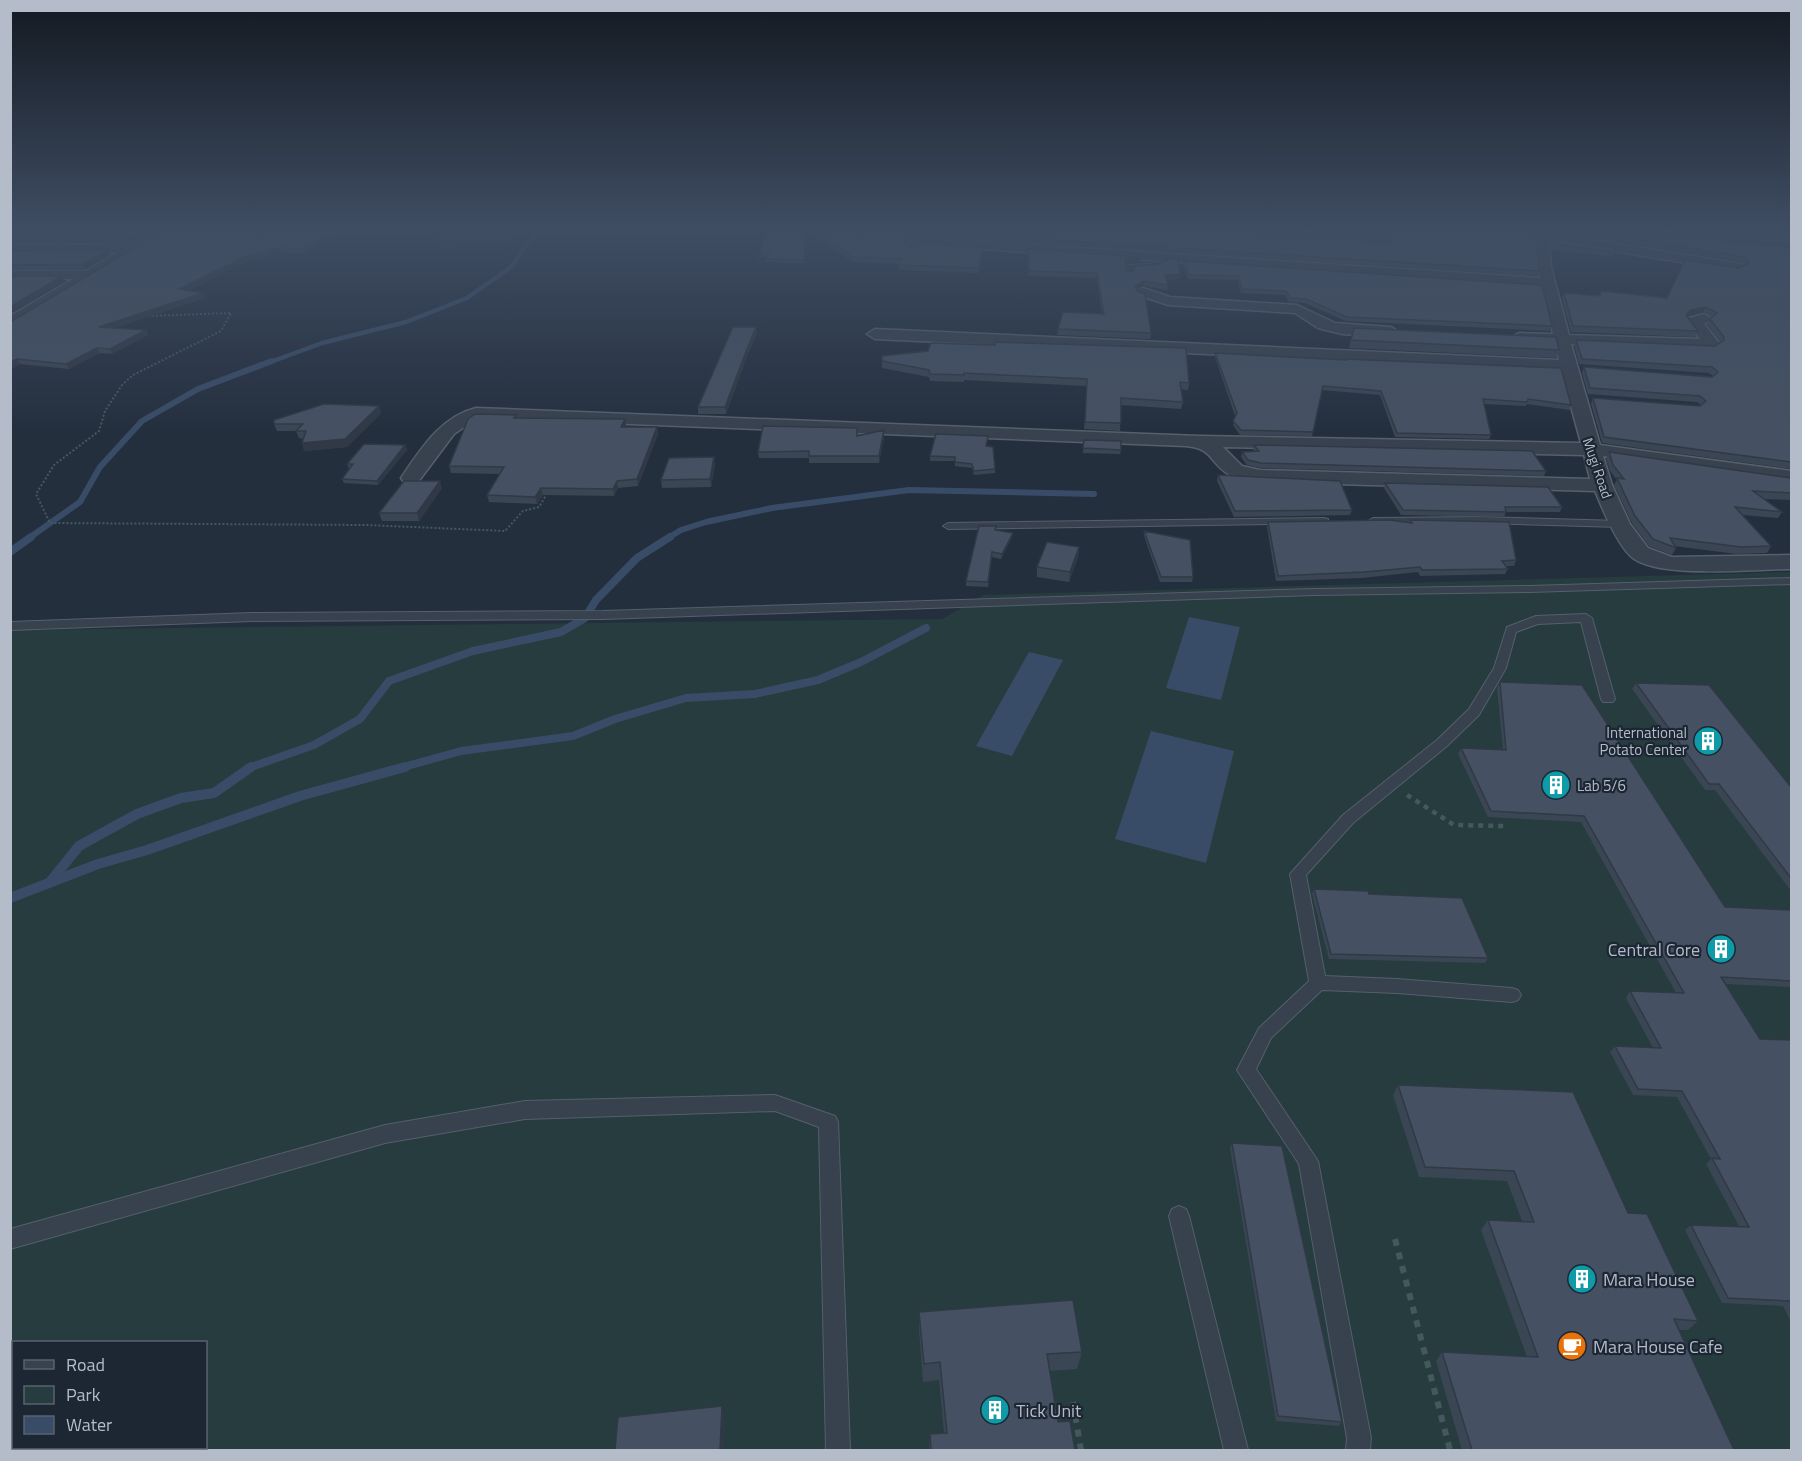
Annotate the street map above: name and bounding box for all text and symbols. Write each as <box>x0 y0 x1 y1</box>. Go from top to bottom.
street label: Mugi Road <box>1578 435 1618 501</box>
place label: International Potato Center <box>1599 721 1687 761</box>
building icon: International Potato Center <box>1692 725 1724 757</box>
building icon: Lab 5/6 <box>1540 769 1572 801</box>
place label: Lab 5/6 <box>1577 774 1626 797</box>
building icon: Central Core <box>1705 933 1737 965</box>
place label: Central Core <box>1608 936 1700 963</box>
building icon: Mara House <box>1566 1263 1598 1295</box>
place label: Mara House <box>1603 1266 1695 1293</box>
cafe icon: Mara House Cafe <box>1556 1330 1588 1362</box>
place label: Mara House Cafe <box>1593 1333 1723 1360</box>
legend <box>12 1341 207 1449</box>
text: Road <box>66 1351 105 1378</box>
text: Park <box>66 1381 101 1408</box>
building icon: Tick Unit <box>979 1394 1011 1426</box>
place label: Tick Unit <box>1016 1397 1082 1424</box>
text: Water <box>66 1411 112 1438</box>

